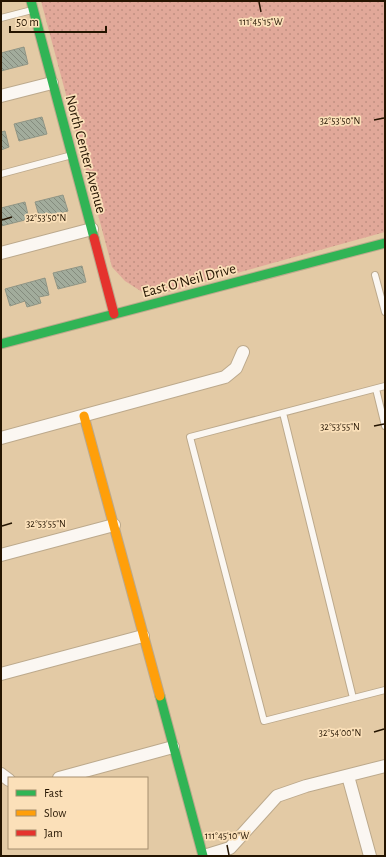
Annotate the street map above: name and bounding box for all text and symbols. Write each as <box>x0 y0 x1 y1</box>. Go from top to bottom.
scale bar <box>10 8 106 34</box>
text: 50 m <box>16 16 39 28</box>
text: 111°45'15"W <box>239 17 283 27</box>
street label: North Center Avenue <box>63 93 109 215</box>
text: 32°53'50"N <box>320 116 360 126</box>
text: 32°53'50"N <box>26 213 66 223</box>
street label: East O'Neil Drive <box>141 261 238 300</box>
text: 32°53'55"N <box>320 422 360 432</box>
text: 32°53'55"N <box>26 519 66 529</box>
text: 32°54'00"N <box>319 728 361 738</box>
legend <box>8 777 148 849</box>
text: Fast <box>44 787 63 799</box>
text: Slow <box>44 807 66 819</box>
text: Jam <box>44 827 63 839</box>
text: 111°45'10"W <box>205 831 249 841</box>

